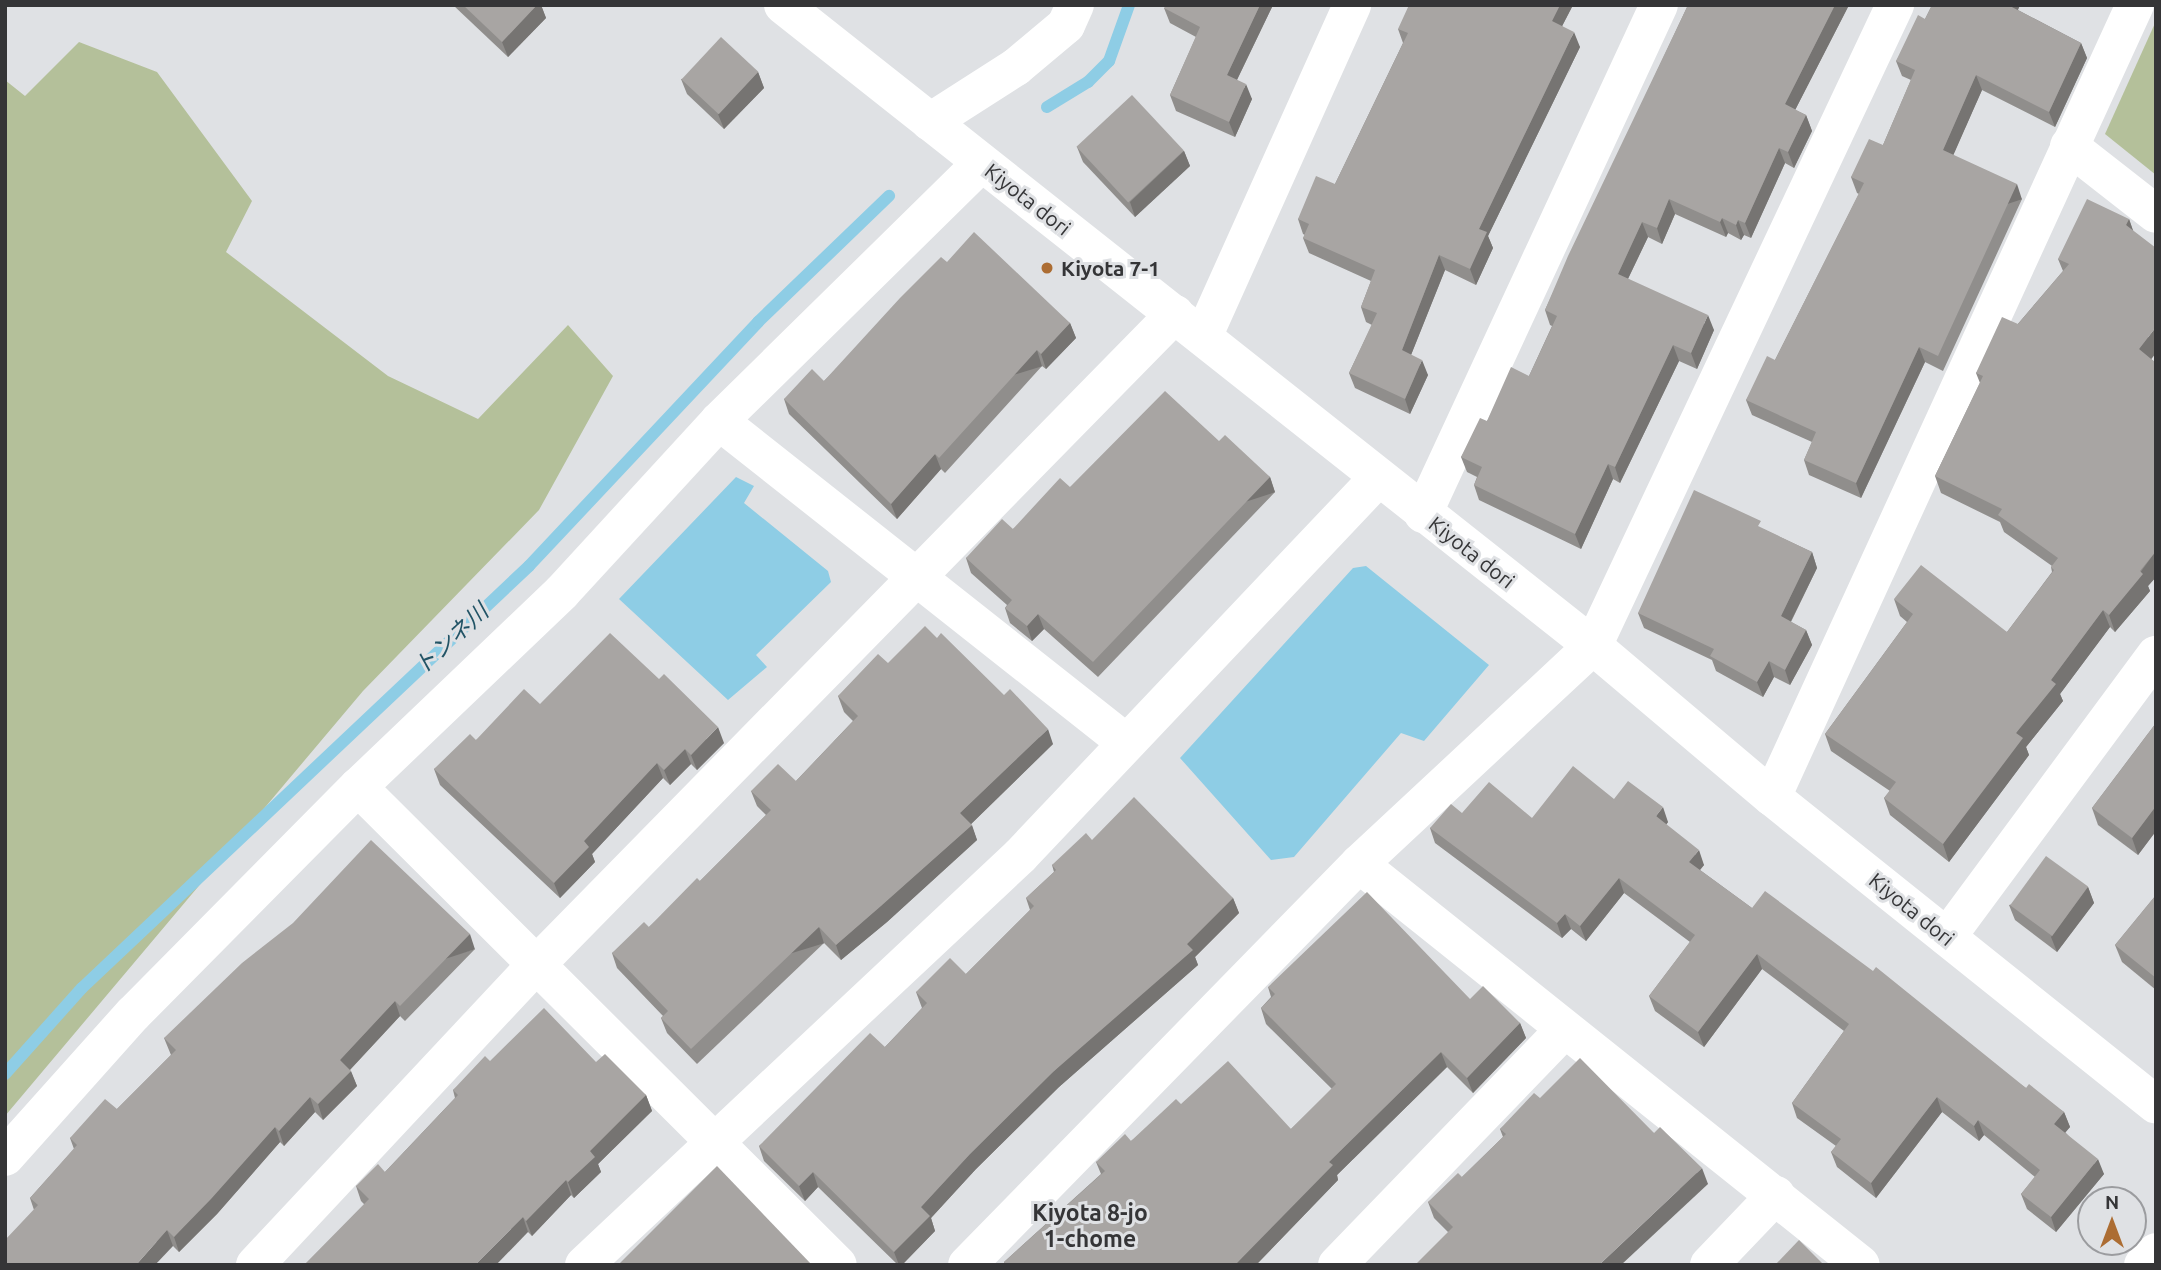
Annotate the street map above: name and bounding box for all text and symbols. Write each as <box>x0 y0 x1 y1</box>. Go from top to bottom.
street label: Kiyota dori <box>980 158 1076 240</box>
place label: Kiyota 7-1 <box>1061 255 1160 281</box>
marker: Kiyota 7-1 <box>1039 260 1055 276</box>
street label: Kiyota dori <box>1424 511 1520 593</box>
water label: トンネ川 <box>408 598 494 680</box>
street label: Kiyota dori <box>1864 867 1960 951</box>
north arrow <box>2077 1186 2147 1256</box>
text: N <box>2105 1191 2119 1213</box>
district label: Kiyota 8-jo 1-chome <box>1032 1199 1148 1253</box>

